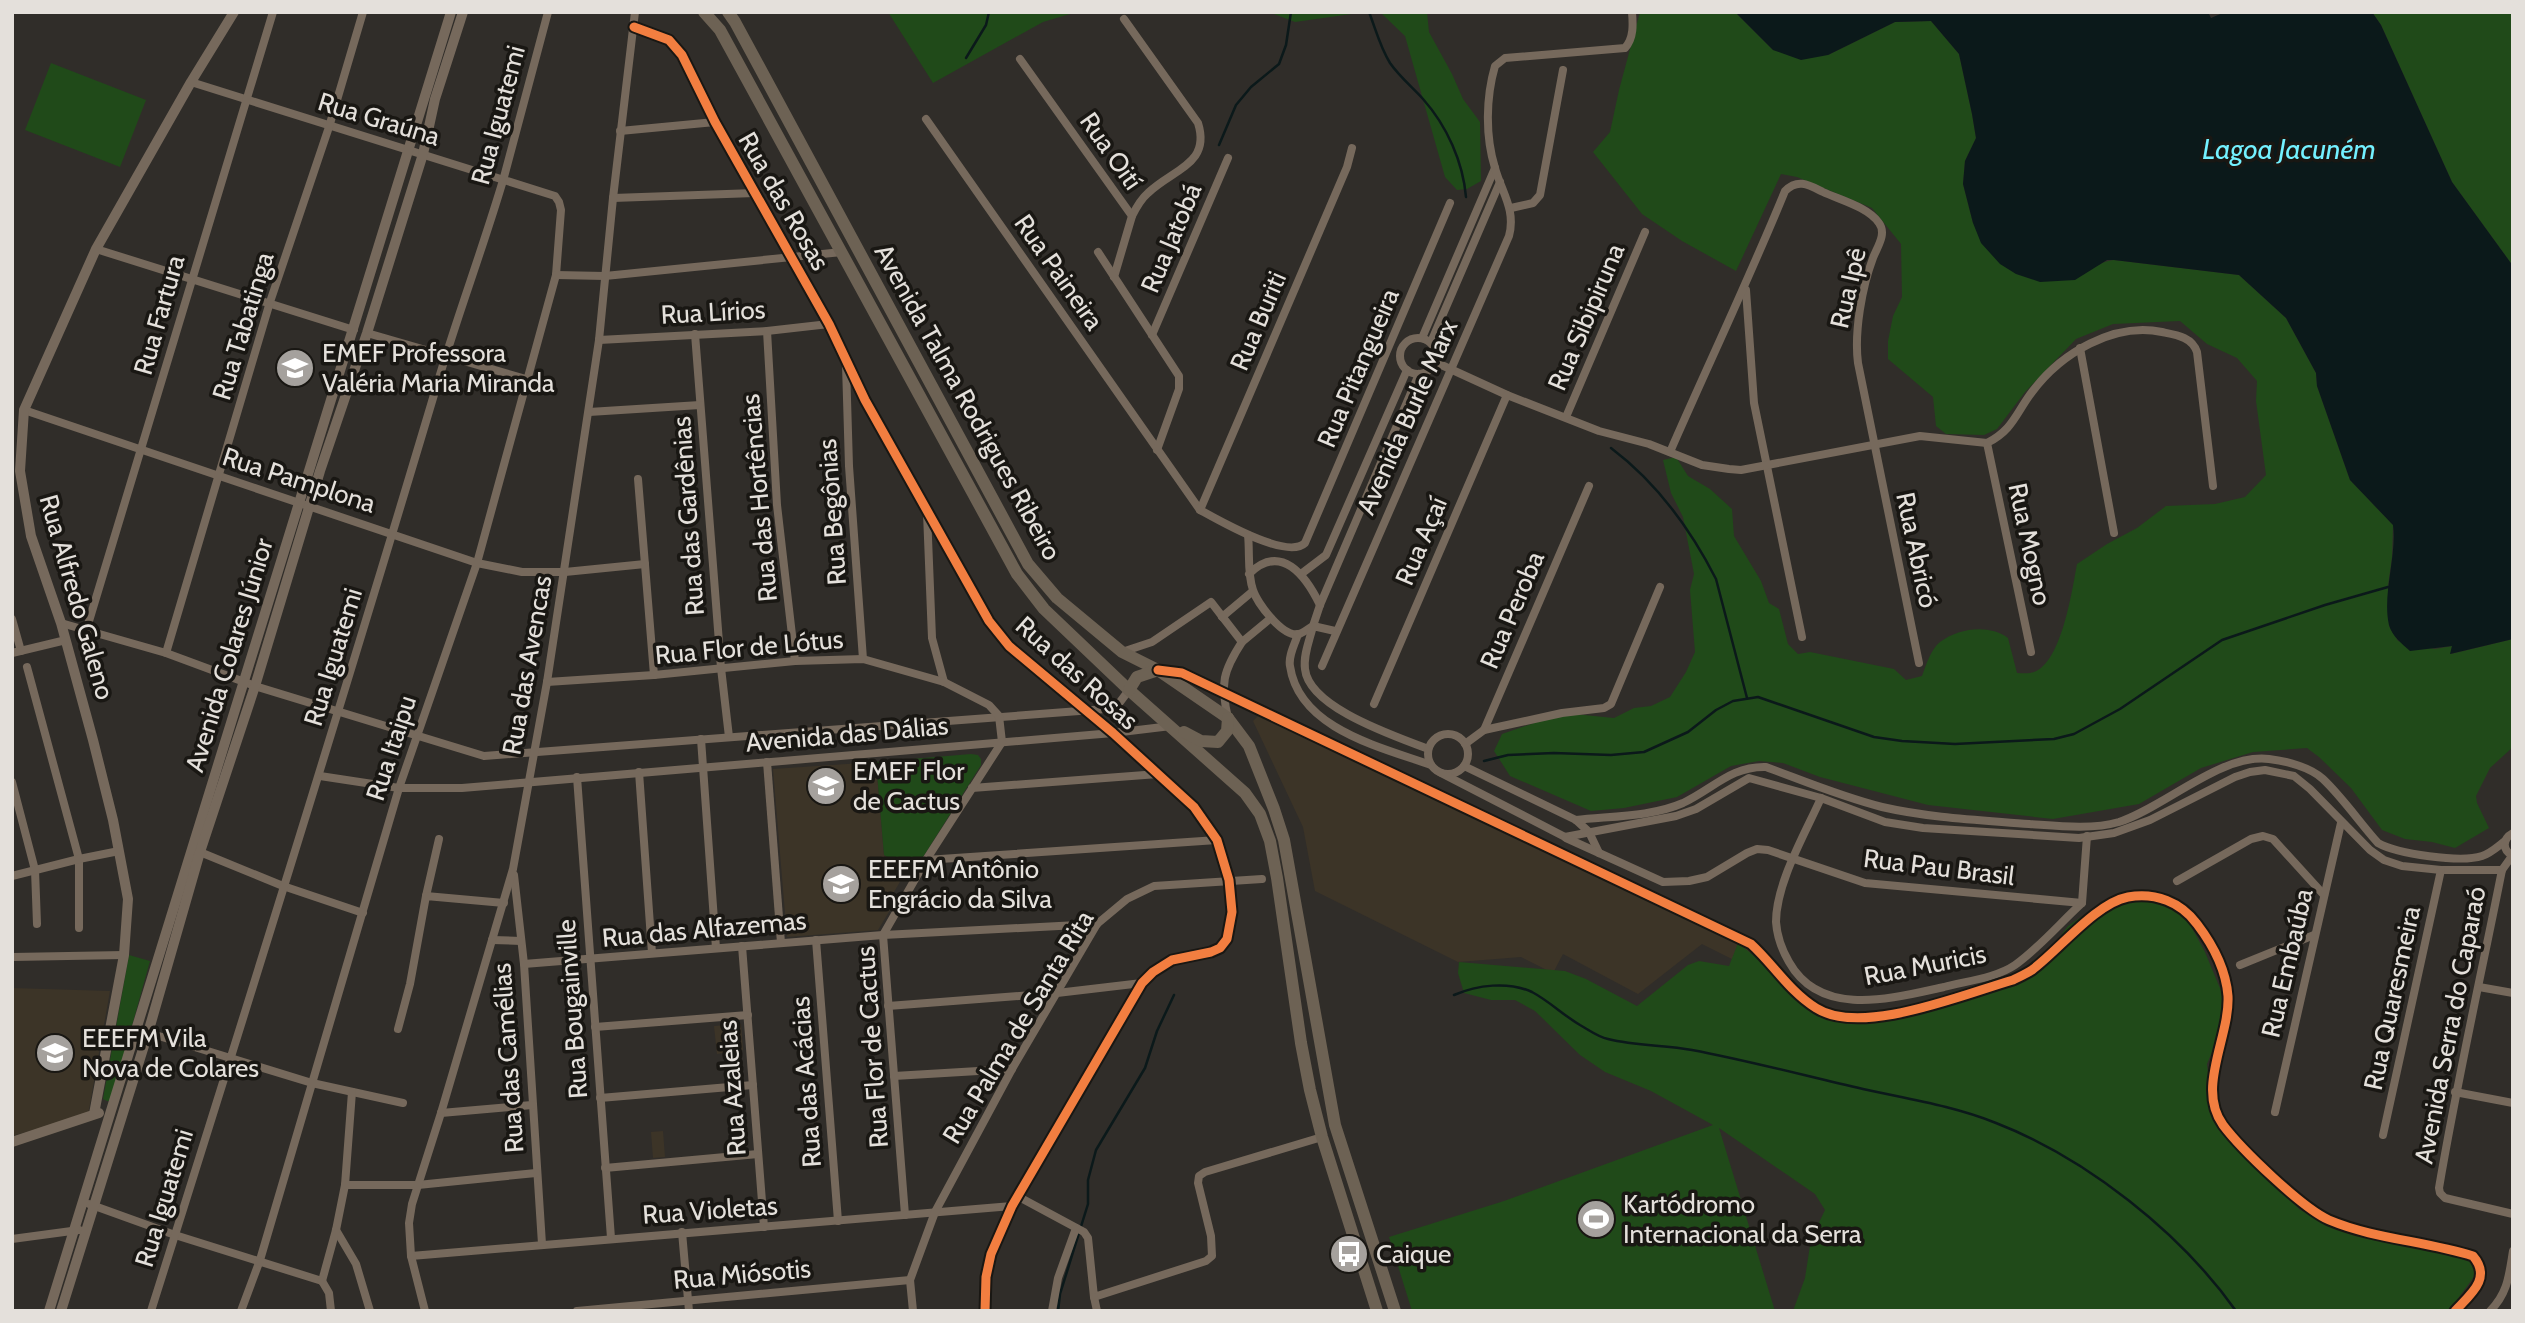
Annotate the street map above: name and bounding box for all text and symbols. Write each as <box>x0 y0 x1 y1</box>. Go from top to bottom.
street label: Rua Iguatemi <box>464 42 532 188</box>
street label: Rua Graúna <box>314 85 444 153</box>
street label: Rua Oití <box>1073 106 1149 196</box>
street label: Rua das Rosas <box>732 126 837 276</box>
water label: Lagoa Jacuném <box>2202 132 2376 166</box>
street label: Rua Jatobá <box>1134 178 1209 298</box>
street label: Rua Paineira <box>1008 208 1111 336</box>
street label: Avenida Talma Rodrigues Ribeiro <box>868 238 1068 566</box>
street label: Rua Sibipiruna <box>1541 238 1632 395</box>
street label: Rua Ipê <box>1823 245 1873 331</box>
street label: Rua Tabatinga <box>205 248 281 404</box>
street label: Rua Fartura <box>127 251 191 379</box>
street label: Rua Buriti <box>1223 267 1293 375</box>
street label: Rua Pitangueira <box>1310 283 1406 452</box>
street label: Rua Lírios <box>660 293 766 331</box>
street label: Avenida Burle Marx <box>1350 314 1465 520</box>
place label: EMEF Professora Valéria Maria Miranda <box>322 337 555 399</box>
school or university icon: EMEF Professora Valéria Maria Miranda <box>274 347 316 389</box>
street label: Rua das Hortências <box>734 393 784 603</box>
street label: Rua das Gardênias <box>665 415 711 617</box>
street label: Rua Begônias <box>811 437 853 586</box>
street label: Rua Pamplona <box>218 440 380 520</box>
street label: Rua Mogno <box>2001 480 2059 608</box>
street label: Rua Abricó <box>1889 489 1945 611</box>
street label: Rua Alfredo Galeno <box>32 491 122 703</box>
street label: Rua Açaí <box>1388 492 1454 590</box>
street label: Avenida Colares Júnior <box>178 534 280 776</box>
street label: Rua Peroba <box>1473 546 1551 673</box>
street label: Rua das Avencas <box>495 573 559 757</box>
street label: Rua Iguatemi <box>297 584 369 730</box>
street label: Rua das Rosas <box>1009 609 1145 737</box>
street label: Rua Flor de Lótus <box>654 623 845 671</box>
street label: Rua Itaipu <box>359 691 423 805</box>
street label: Avenida das Dálias <box>744 709 950 759</box>
place label: EMEF Flor de Cactus <box>853 755 965 817</box>
school or university icon: EMEF Flor de Cactus <box>805 765 847 807</box>
street label: Rua Pau Brasil <box>1862 842 2016 892</box>
place label: EEEFM Antônio Engrácio da Silva <box>868 853 1053 915</box>
school or university icon: EEEFM Antônio Engrácio da Silva <box>820 863 862 905</box>
street label: Avenida Serra do Caparaó <box>2407 884 2493 1166</box>
street label: Rua Embaúba <box>2254 885 2320 1041</box>
street label: Rua Quaresmeira <box>2357 903 2427 1093</box>
street label: Rua das Alfazemas <box>600 904 808 954</box>
street label: Rua Palma de Santa Rita <box>936 904 1101 1149</box>
street label: Rua Bougainville <box>550 918 594 1100</box>
street label: Rua Muricis <box>1861 937 1989 992</box>
street label: Rua Flor de Cactus <box>849 945 895 1149</box>
street label: Rua das Camélias <box>485 962 531 1154</box>
street label: Rua das Acácias <box>784 995 828 1169</box>
street label: Rua Azaleias <box>711 1019 753 1157</box>
place label: EEEFM Vila Nova de Colares <box>82 1022 259 1084</box>
school or university icon: EEEFM Vila Nova de Colares <box>34 1032 76 1074</box>
street label: Rua Iguatemi <box>128 1125 200 1271</box>
place label: Kartódromo Internacional da Serra <box>1623 1188 1862 1250</box>
street label: Rua Violetas <box>641 1189 779 1231</box>
sports icon: Kartódromo Internacional da Serra <box>1575 1198 1617 1240</box>
bus stop icon: Caique <box>1328 1233 1370 1275</box>
place label: Caique <box>1376 1238 1451 1270</box>
street label: Rua Miósotis <box>672 1252 812 1296</box>

